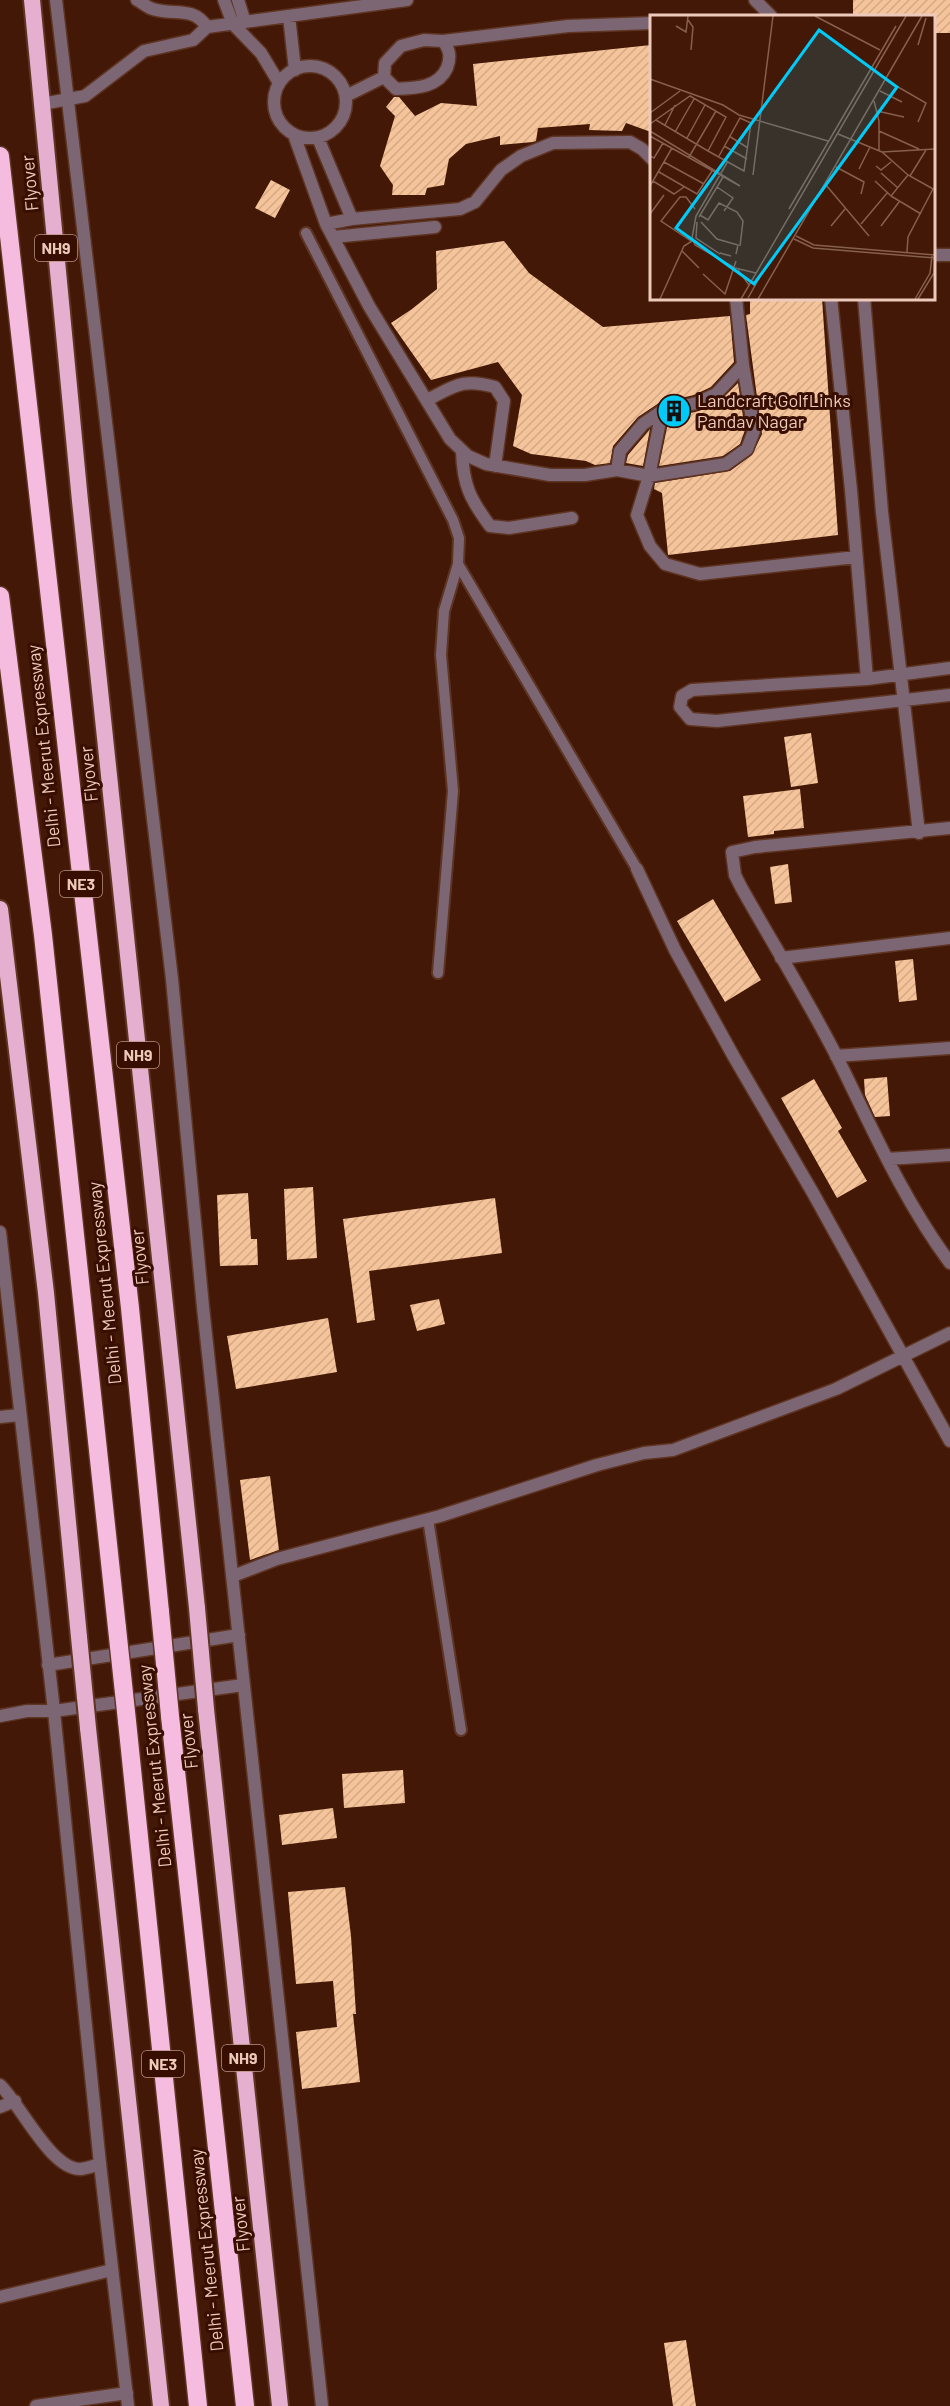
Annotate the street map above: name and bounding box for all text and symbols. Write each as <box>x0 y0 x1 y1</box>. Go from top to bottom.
inset map <box>650 15 935 300</box>
street label: Flyover <box>16 154 42 212</box>
road number: NH9 <box>35 235 77 261</box>
place label: Landcraft GolfLinks Pandav Nagar <box>697 389 851 432</box>
building icon: Landcraft GolfLinks Pandav Nagar <box>656 393 692 429</box>
street label: Delhi - Meerut Expressway <box>21 644 65 849</box>
street label: Flyover <box>74 745 102 803</box>
road number: NE3 <box>60 871 102 897</box>
road number: NH9 <box>117 1042 159 1068</box>
street label: Delhi - Meerut Expressway <box>82 1181 126 1386</box>
street label: Flyover <box>125 1228 153 1286</box>
street label: Delhi - Meerut Expressway <box>132 1664 176 1869</box>
street label: Flyover <box>174 1712 202 1770</box>
road number: NH9 <box>222 2045 264 2071</box>
road number: NE3 <box>142 2051 184 2077</box>
street label: Delhi - Meerut Expressway <box>184 2148 228 2353</box>
street label: Flyover <box>226 2195 254 2253</box>

